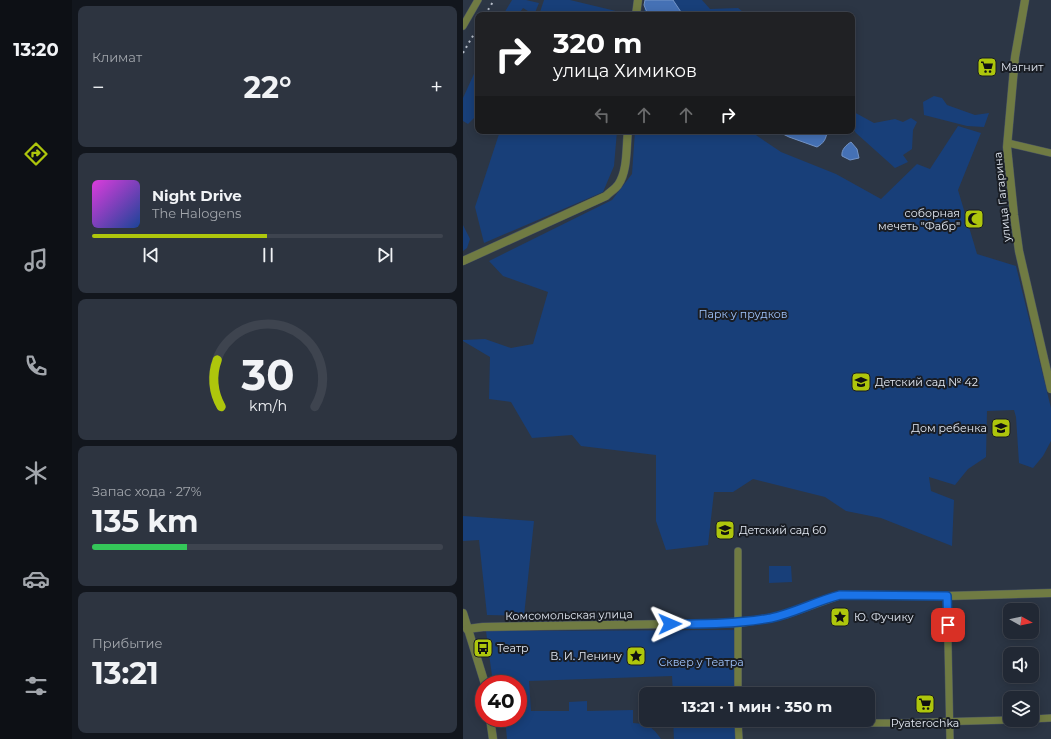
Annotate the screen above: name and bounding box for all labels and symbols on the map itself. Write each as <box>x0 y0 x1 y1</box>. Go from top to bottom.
supermarket icon: Магнит <box>976 56 998 78</box>
place label: Магнит <box>1001 60 1044 74</box>
street label: улица Гагарина <box>990 151 1014 244</box>
place label: соборная мечеть "Фабр" <box>878 206 960 233</box>
mosque icon: соборная мечеть "Фабр" <box>963 208 985 230</box>
park label: Парк у прудков <box>698 307 788 321</box>
school or university icon: Детский сад № 42 <box>850 371 872 393</box>
place label: Детский сад № 42 <box>875 375 978 389</box>
school or university icon: Дом ребенка <box>990 417 1012 439</box>
place label: Дом ребенка <box>911 421 987 435</box>
school or university icon: Детский сад 60 <box>714 519 736 541</box>
place label: Детский сад 60 <box>739 523 826 537</box>
position arrow <box>649 603 691 645</box>
north arrow <box>1003 603 1039 639</box>
place icon: Ю. Фучику <box>829 606 851 628</box>
street label: Комсомольская улица <box>505 607 633 623</box>
pin <box>931 608 965 642</box>
place label: Ю. Фучику <box>854 610 915 624</box>
bus stop icon: Театр <box>472 637 494 659</box>
place label: Театр <box>497 641 529 655</box>
place icon: В. И. Ленину <box>625 645 647 667</box>
place label: В. И. Ленину <box>550 649 623 663</box>
park label: Сквер у Театра <box>658 655 744 669</box>
speed limit sign: 40 <box>475 675 527 727</box>
supermarket icon: Pyaterochka <box>914 693 936 715</box>
place label: Pyaterochka <box>891 716 959 730</box>

